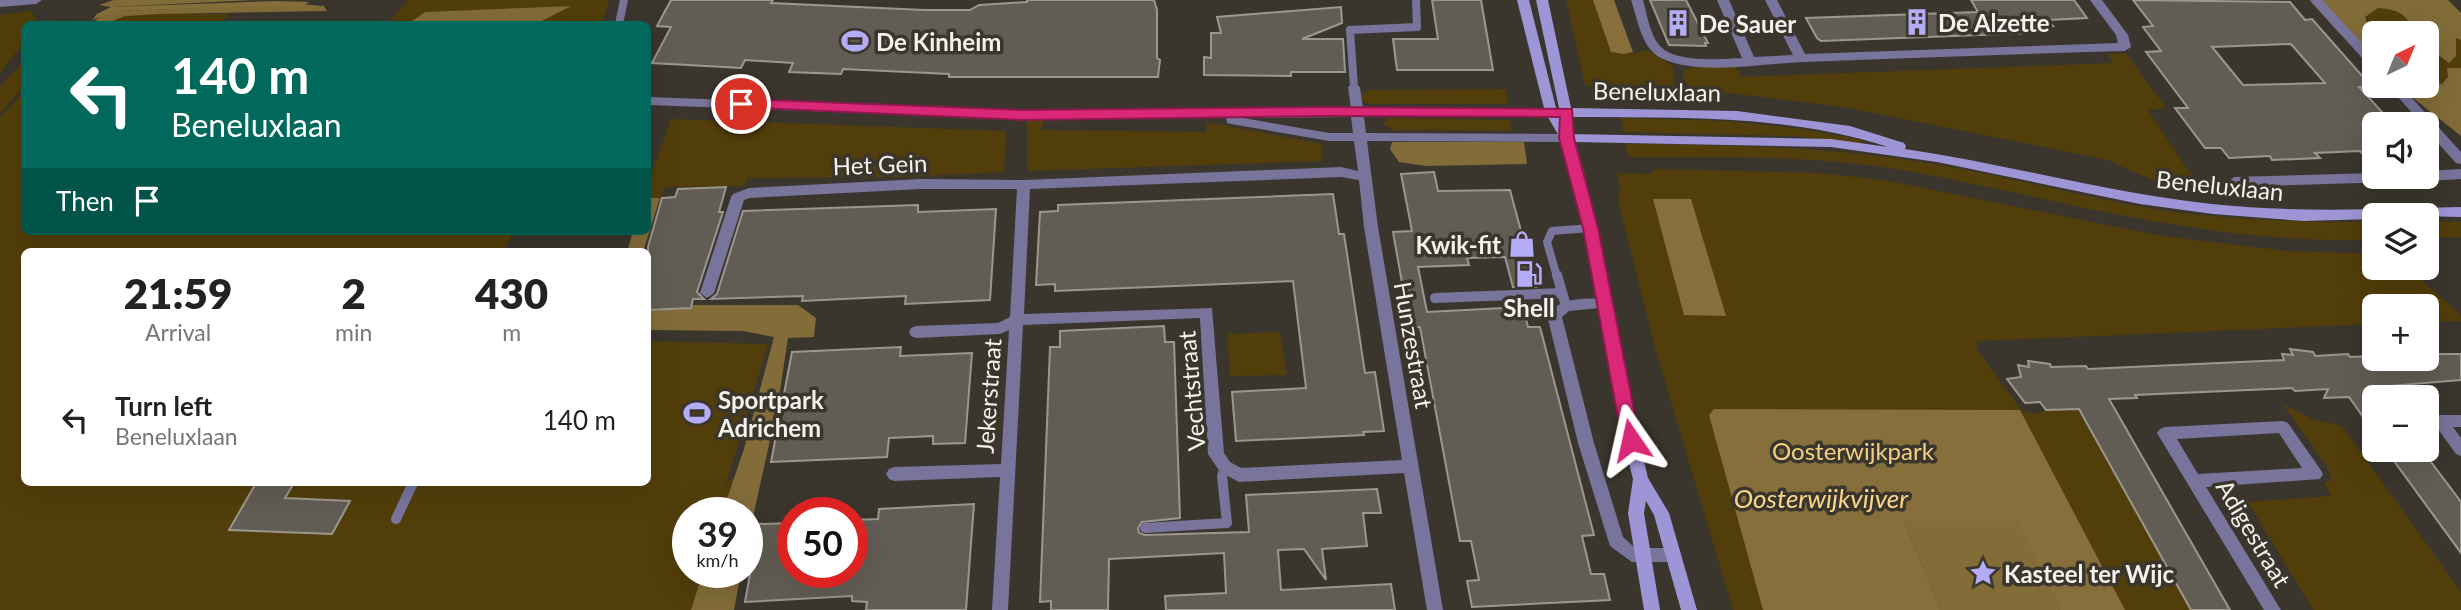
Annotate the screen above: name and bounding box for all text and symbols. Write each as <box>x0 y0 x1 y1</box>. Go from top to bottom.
building icon: De Alzette <box>1902 7 1932 37</box>
building icon: De Sauer <box>1663 8 1693 38</box>
place label: De Alzette <box>1938 8 2050 37</box>
place label: De Sauer <box>1699 9 1796 38</box>
north arrow <box>2362 21 2440 98</box>
map controls <box>2362 21 2439 462</box>
sports icon: De Kinheim <box>840 26 870 56</box>
place label: De Kinheim <box>876 27 1001 56</box>
text: 140 m <box>171 46 309 104</box>
icon: left <box>56 49 147 140</box>
pin <box>711 74 771 134</box>
street label: Beneluxlaan <box>1593 75 1721 107</box>
icon: arrive <box>722 85 760 123</box>
text: Beneluxlaan <box>171 105 342 144</box>
button: sound <box>2362 112 2439 189</box>
street label: Het Gein <box>832 148 928 180</box>
street label: Beneluxlaan <box>2155 164 2285 206</box>
icon: arrive <box>128 182 166 220</box>
text: Then <box>56 185 114 217</box>
button: layers <box>2362 203 2439 280</box>
shop icon: Kwik-fit <box>1507 229 1537 259</box>
place label: Kwik-fit <box>1416 230 1501 259</box>
fuel station icon: Shell <box>1514 259 1544 289</box>
text: 21:59 <box>124 268 232 318</box>
text: 2 <box>342 268 366 318</box>
text: 430 <box>475 268 548 318</box>
street label: Hunzestraat <box>1389 279 1439 411</box>
place label: Shell <box>1503 293 1555 322</box>
button: + <box>2362 294 2439 371</box>
text: Arrival <box>145 318 211 346</box>
text: min <box>335 318 372 346</box>
text: m <box>502 318 521 346</box>
street label: Vechtstraat <box>1171 329 1211 452</box>
street label: Jekerstraat <box>970 337 1007 454</box>
place label: Sportpark Adrichem <box>717 385 824 442</box>
button: − <box>2362 385 2439 462</box>
text: Turn left <box>115 390 212 422</box>
sports icon: Sportpark Adrichem <box>682 398 712 428</box>
icon: left <box>56 401 94 439</box>
position arrow <box>1594 403 1668 477</box>
text: 140 m <box>543 404 616 436</box>
text: Beneluxlaan <box>115 422 238 450</box>
park label: Oosterwijkpark <box>1772 436 1935 465</box>
street label: Adigestraat <box>2211 474 2298 592</box>
water label: Oosterwijkvijver <box>1734 482 1909 514</box>
speed limit sign: 50 <box>777 497 868 588</box>
text: 39 <box>697 512 738 554</box>
text: km/h <box>696 549 739 571</box>
place icon: Kasteel ter Wijc <box>1968 558 1998 588</box>
place label: Kasteel ter Wijc <box>2004 559 2174 588</box>

